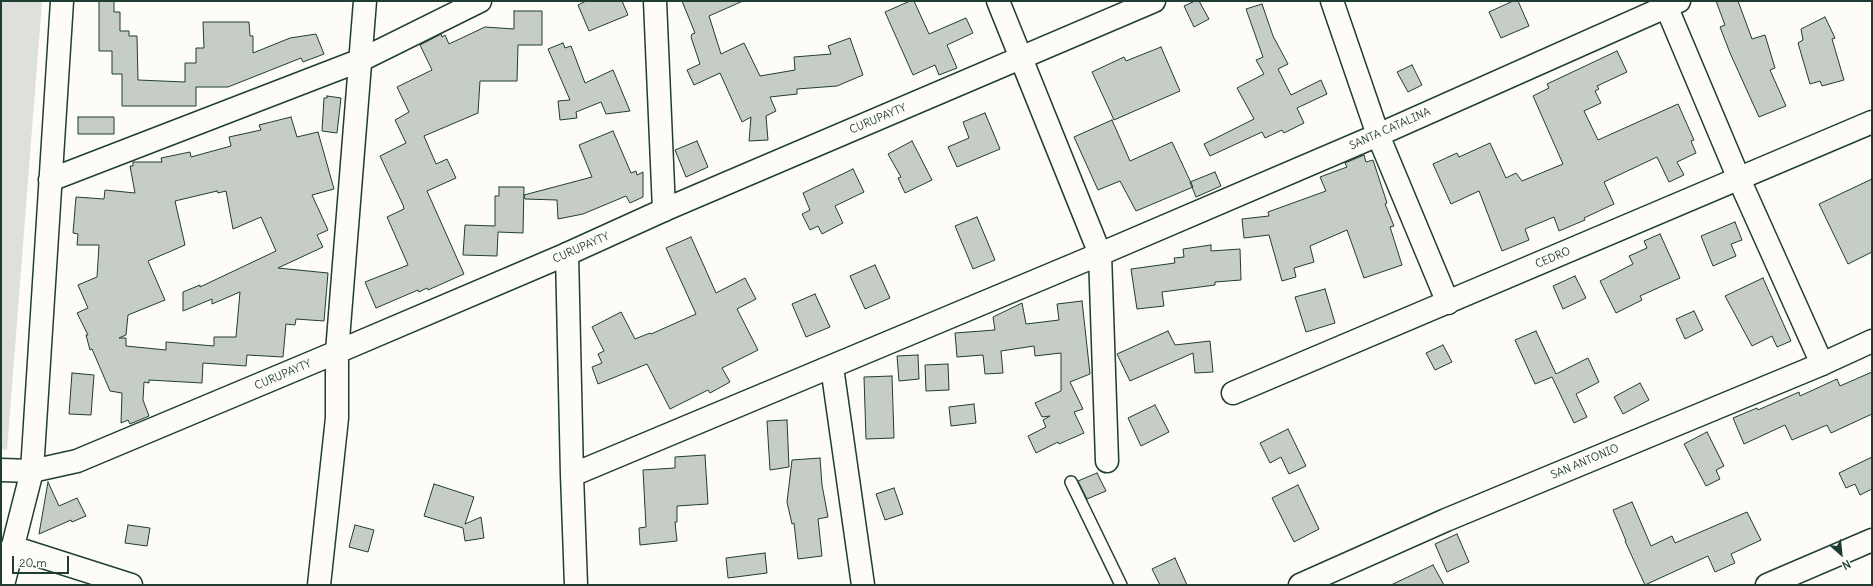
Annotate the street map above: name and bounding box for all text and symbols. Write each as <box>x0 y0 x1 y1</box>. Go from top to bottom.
street label: CURUPAYTY <box>848 101 908 137</box>
street label: SANTA CATALINA <box>1347 105 1433 153</box>
street label: CURUPAYTY <box>551 230 611 266</box>
street label: CEDRO <box>1533 245 1573 271</box>
street label: CURUPAYTY <box>253 357 313 393</box>
street label: SAN ANTONIO <box>1549 442 1621 482</box>
north arrow <box>1821 534 1861 574</box>
scale bar <box>14 548 71 574</box>
text: 20 m <box>19 555 47 570</box>
text: N <box>1840 557 1853 573</box>

